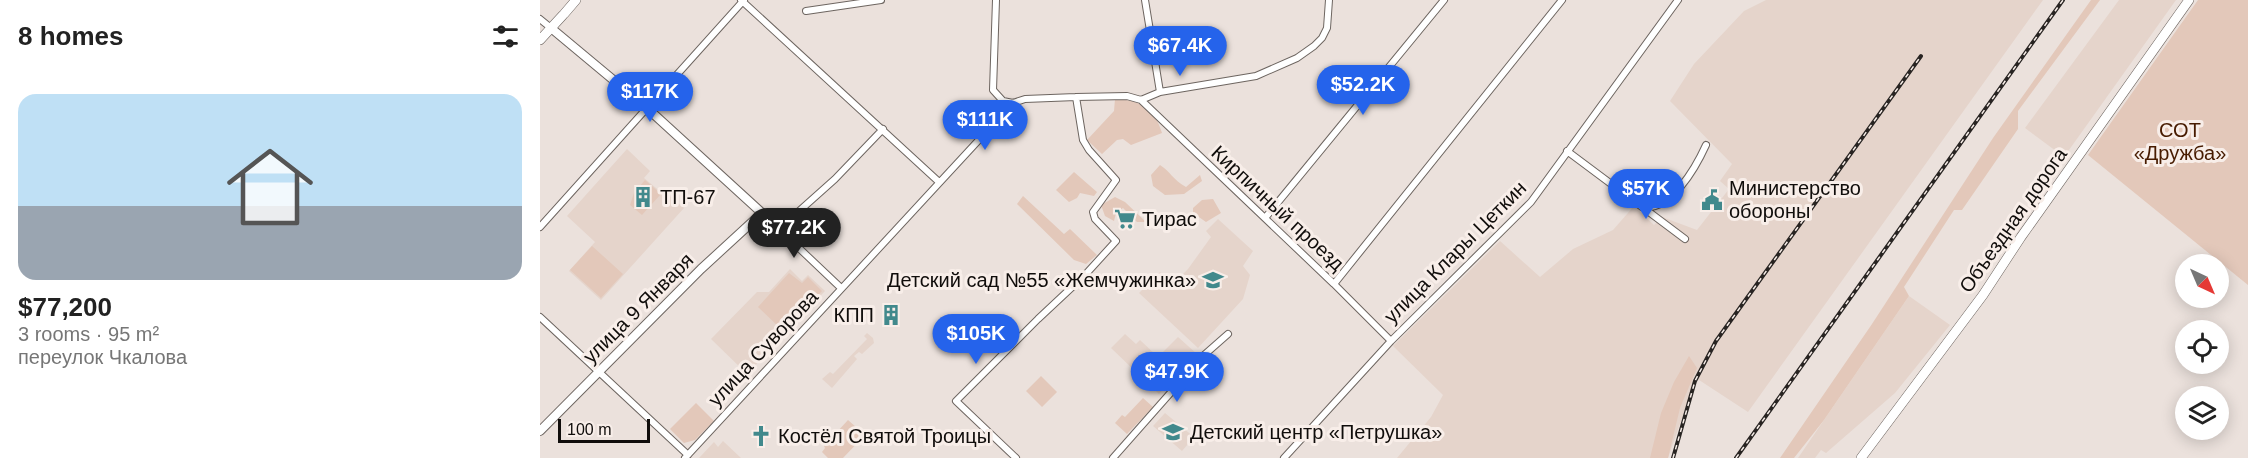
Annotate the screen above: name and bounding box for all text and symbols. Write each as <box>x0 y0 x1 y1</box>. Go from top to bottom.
icon: filters <box>489 20 522 53</box>
text: 8 homes <box>18 21 124 51</box>
pin: $67.4K <box>1131 26 1229 77</box>
text: $67.4K <box>1148 34 1212 56</box>
pin: $52.2K <box>1314 65 1412 116</box>
pin: $117K <box>608 72 692 123</box>
text: $52.2K <box>1331 73 1395 95</box>
text: $117K <box>621 80 679 102</box>
pin: $111K <box>943 100 1027 151</box>
text: $111K <box>957 108 1013 130</box>
park label: СОТ «Дружба» <box>2134 119 2226 164</box>
icon: home <box>216 133 324 241</box>
street label: Кирпичный проезд <box>1207 141 1349 275</box>
street label: Объездная дорога <box>1955 143 2072 297</box>
pin: $57K <box>1610 169 1682 220</box>
street label: улица Клары Цеткин <box>1380 177 1530 327</box>
text: $57K <box>1622 177 1670 199</box>
place label: Министерство обороны <box>1729 177 1861 222</box>
building icon: ТП-67 <box>631 185 655 209</box>
place label: ТП-67 <box>660 186 716 208</box>
public building icon: Министерство обороны <box>1700 188 1724 212</box>
supermarket icon: Тирас <box>1113 207 1137 231</box>
pin: $77.2K <box>745 208 843 259</box>
place label: Тирас <box>1142 208 1197 230</box>
text: $77.2K <box>762 216 826 238</box>
street label: улица 9 Января <box>579 249 697 367</box>
north arrow <box>2175 254 2229 308</box>
map controls <box>2175 254 2229 440</box>
school or university icon: Детский сад №55 «Жемчужинка» <box>1201 268 1225 292</box>
place label: Детский сад №55 «Жемчужинка» <box>887 269 1196 291</box>
street label: улица Суворова <box>704 285 823 410</box>
text: $77,200 <box>18 292 112 322</box>
building icon: КПП <box>879 303 903 327</box>
place label: КПП <box>834 304 874 326</box>
pin: $105K <box>934 314 1018 365</box>
button: locate <box>2175 320 2229 374</box>
text: $105K <box>947 322 1005 344</box>
text: 3 rooms · 95 m² <box>18 323 159 345</box>
text: переулок Чкалова <box>18 346 187 368</box>
pin: $47.9K <box>1128 352 1226 403</box>
text: $47.9K <box>1145 360 1209 382</box>
button: layers <box>2175 386 2229 440</box>
scale bar <box>558 416 650 444</box>
school or university icon: Детский центр «Петрушка» <box>1161 420 1185 444</box>
text: 100 m <box>567 421 611 438</box>
place label: Детский центр «Петрушка» <box>1190 421 1442 443</box>
church icon: Костёл Святой Троицы <box>749 424 773 448</box>
place label: Костёл Святой Троицы <box>778 425 991 447</box>

